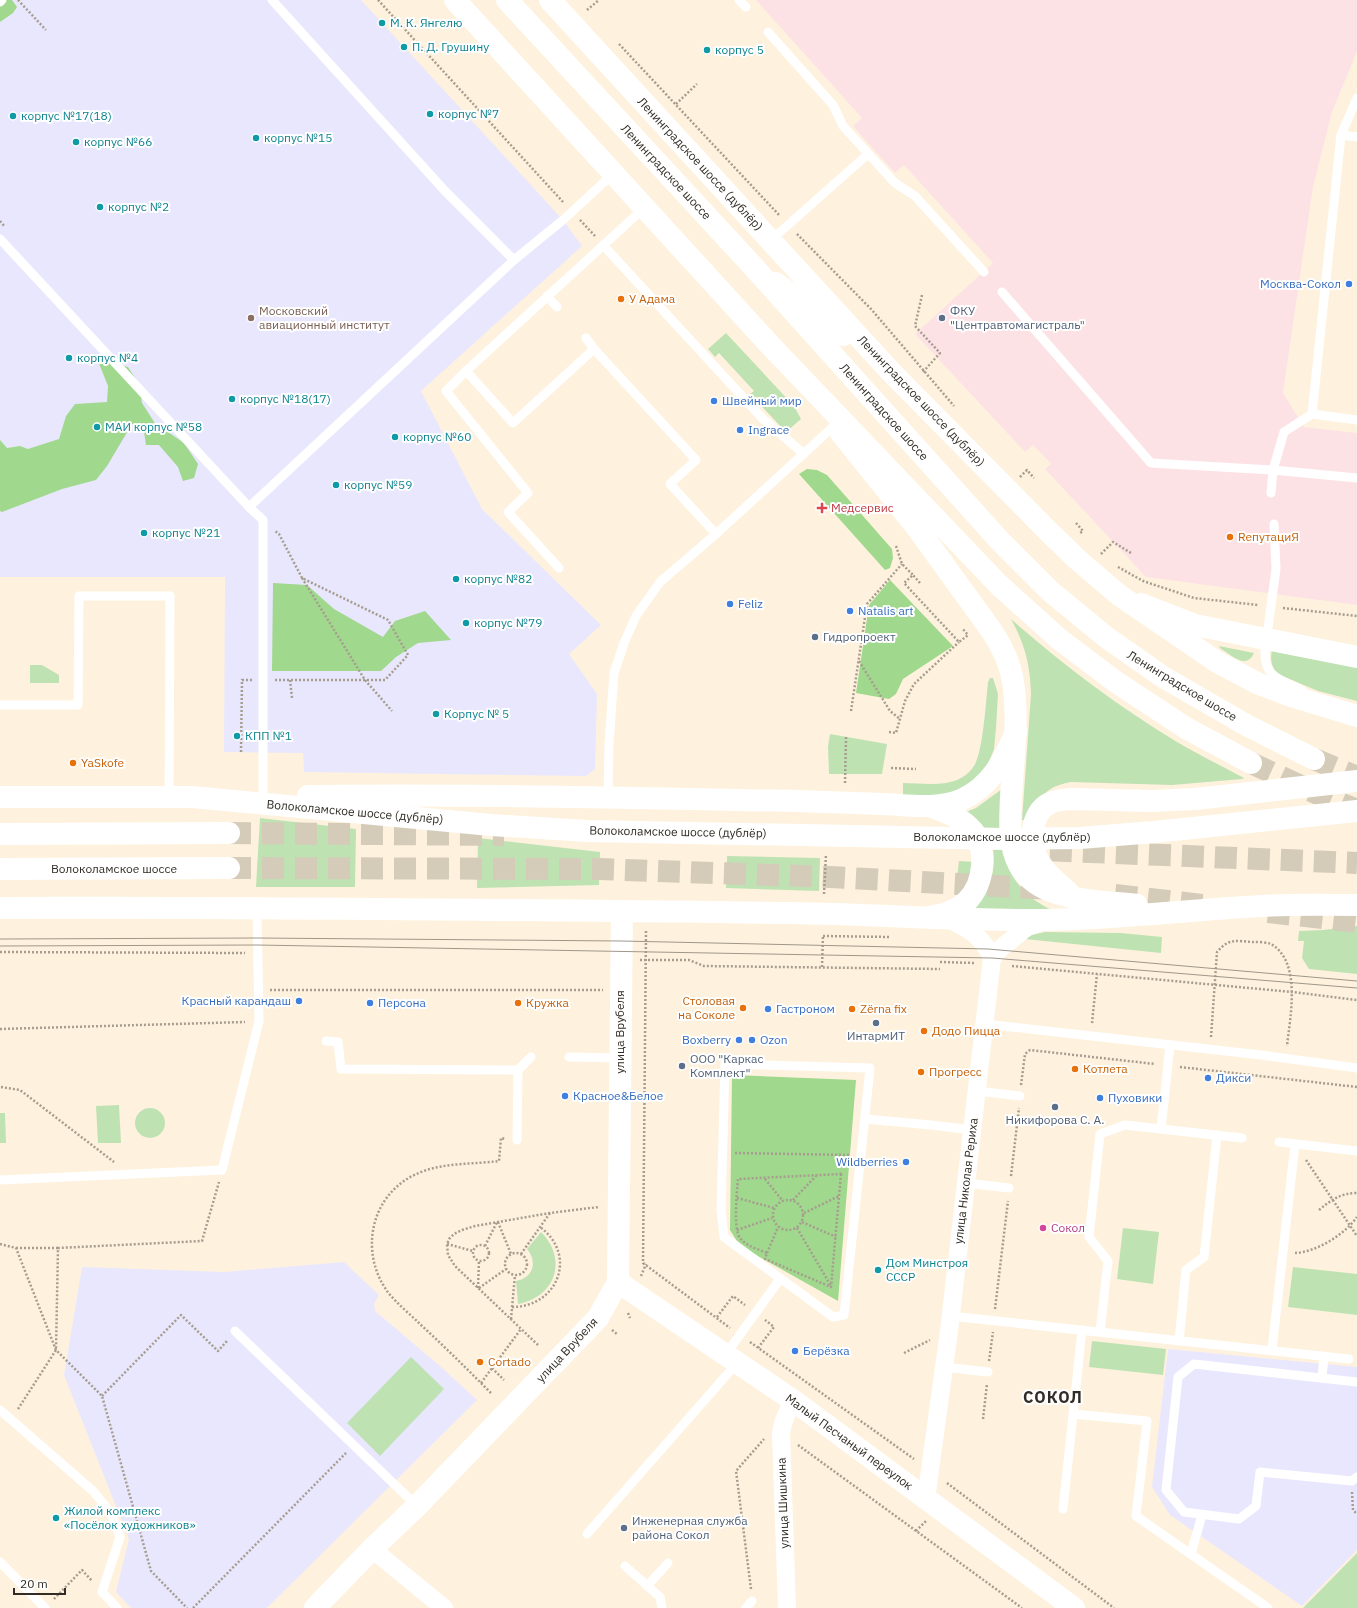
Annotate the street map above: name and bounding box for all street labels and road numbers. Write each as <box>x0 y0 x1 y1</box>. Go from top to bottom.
street label: Ленинградское шоссе (дублёр) <box>634 94 766 234</box>
street label: Ленинградское шоссе <box>618 121 714 223</box>
street label: Ленинградское шоссе (дублёр) <box>854 332 988 470</box>
street label: Ленинградское шоссе <box>837 361 931 463</box>
street label: Ленинградское шоссе <box>1125 647 1240 725</box>
street label: Волоколамское шоссе (дублёр) <box>266 796 444 827</box>
street label: Волоколамское шоссе (дублёр) <box>589 822 767 841</box>
street label: Волоколамское шоссе (дублёр) <box>913 829 1091 844</box>
street label: Волоколамское шоссе <box>51 861 177 876</box>
street label: улица Врубеля <box>612 990 627 1074</box>
street label: улица Николая Рериха <box>950 1116 981 1245</box>
street label: улица Врубеля <box>533 1314 601 1385</box>
street label: Малый Песчаный переулок <box>783 1390 916 1493</box>
street label: улица Шишкина <box>773 1457 792 1549</box>

